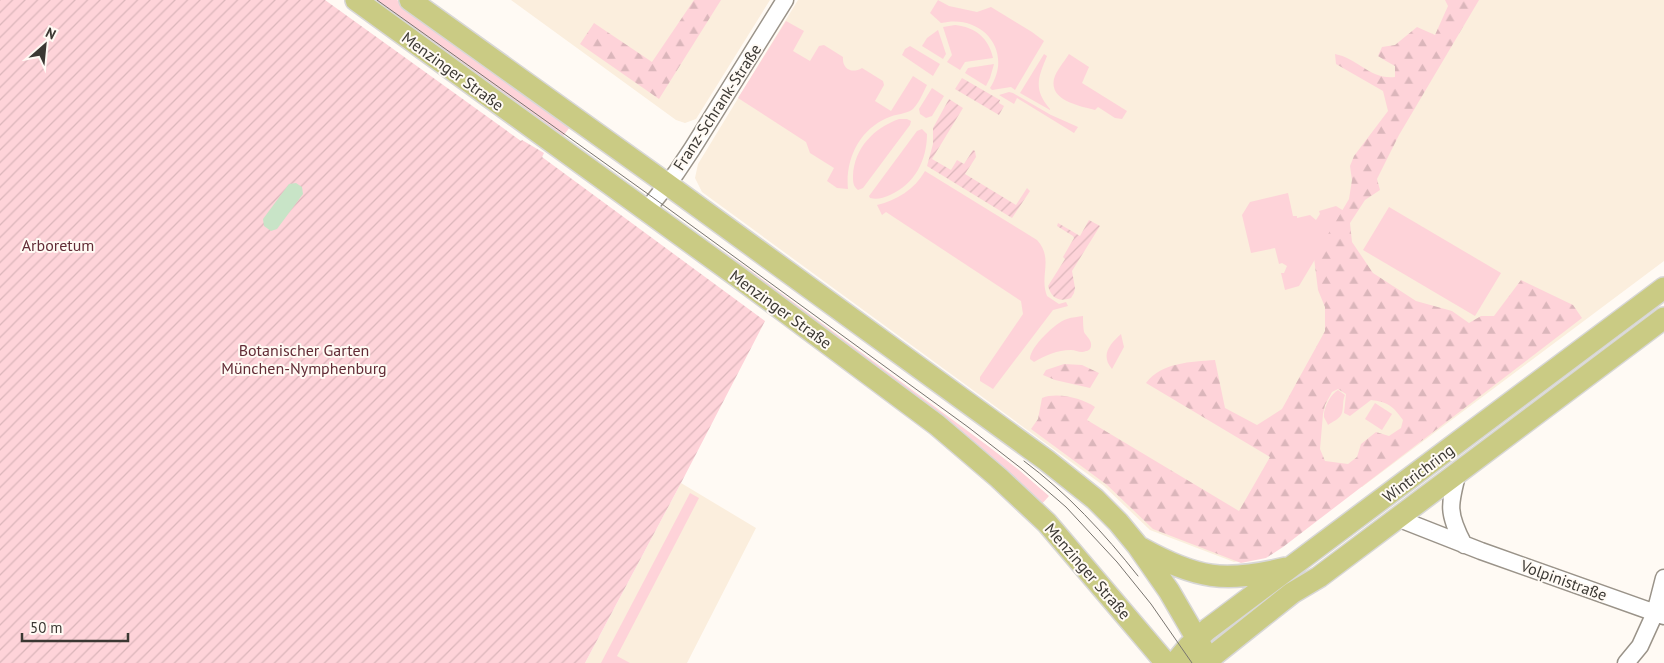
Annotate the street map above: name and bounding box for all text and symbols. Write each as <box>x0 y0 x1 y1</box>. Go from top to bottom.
north arrow <box>20 20 70 70</box>
text: N <box>43 23 59 44</box>
street label: Menzinger Straße <box>398 27 508 115</box>
street label: Franz-Schrank-Straße <box>669 40 765 174</box>
park label: Arboretum <box>22 235 94 255</box>
street label: Menzinger Straße <box>726 265 836 353</box>
park label: Botanischer Garten München-Nymphenburg <box>221 340 387 378</box>
street label: Wintrichring <box>1378 440 1458 506</box>
street label: Menzinger Straße <box>1041 519 1135 623</box>
street label: Volpinistraße <box>1517 555 1610 605</box>
scale bar <box>22 610 129 642</box>
text: 50 m <box>30 618 63 637</box>

